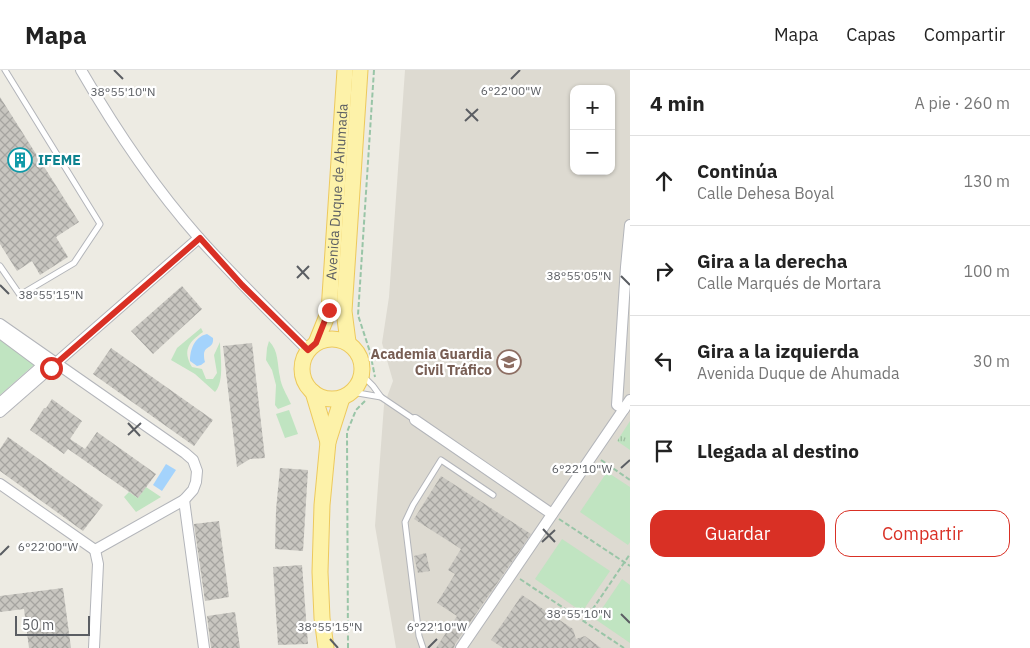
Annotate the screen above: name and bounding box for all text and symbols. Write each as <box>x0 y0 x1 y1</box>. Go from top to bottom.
text: Mapa <box>25 19 87 51</box>
text: Mapa <box>774 23 818 46</box>
text: Capas <box>846 23 896 46</box>
text: Compartir <box>924 23 1005 46</box>
text: 6°22'00"W <box>481 83 542 98</box>
text: 38°55'10"N <box>90 84 156 99</box>
map controls <box>570 85 615 175</box>
button: + <box>570 85 615 130</box>
text: 4 min <box>650 89 705 117</box>
text: A pie · 260 m <box>915 93 1010 113</box>
street label: Avenida Duque de Ahumada <box>322 102 352 281</box>
button: − <box>570 130 615 175</box>
building icon: IFEME <box>7 147 33 173</box>
place label: IFEME <box>38 151 81 169</box>
text: Continúa <box>697 159 778 183</box>
icon: ahead <box>650 167 678 195</box>
text: 130 m <box>963 171 1010 191</box>
text: Calle Dehesa Boyal <box>697 183 834 203</box>
text: Gira a la derecha <box>697 249 848 273</box>
icon: right <box>650 257 678 285</box>
text: 100 m <box>963 261 1010 281</box>
text: 38°55'05"N <box>546 268 612 283</box>
text: Calle Marqués de Mortara <box>697 273 881 293</box>
text: 38°55'15"N <box>18 287 84 302</box>
route end <box>318 299 341 322</box>
text: Gira a la izquierda <box>697 339 859 363</box>
place label: Academia Guardia Civil Tráfico <box>371 345 492 379</box>
icon: left <box>650 347 678 375</box>
school or university icon: Academia Guardia Civil Tráfico <box>496 349 522 375</box>
text: 30 m <box>973 351 1010 371</box>
route start <box>40 357 63 380</box>
text: Avenida Duque de Ahumada <box>697 363 900 383</box>
icon: arrive <box>650 437 678 465</box>
text: Llegada al destino <box>697 439 859 463</box>
text: 6°22'10"W <box>552 461 613 476</box>
button: Guardar <box>650 510 825 557</box>
button: Compartir <box>835 510 1010 557</box>
text: 6°22'00"W <box>18 539 79 554</box>
text: 38°55'10"N <box>546 606 612 621</box>
scale bar <box>15 613 90 636</box>
text: 50 m <box>22 616 54 634</box>
text: 38°55'15"N <box>297 619 363 634</box>
text: 6°22'10"W <box>407 619 468 634</box>

